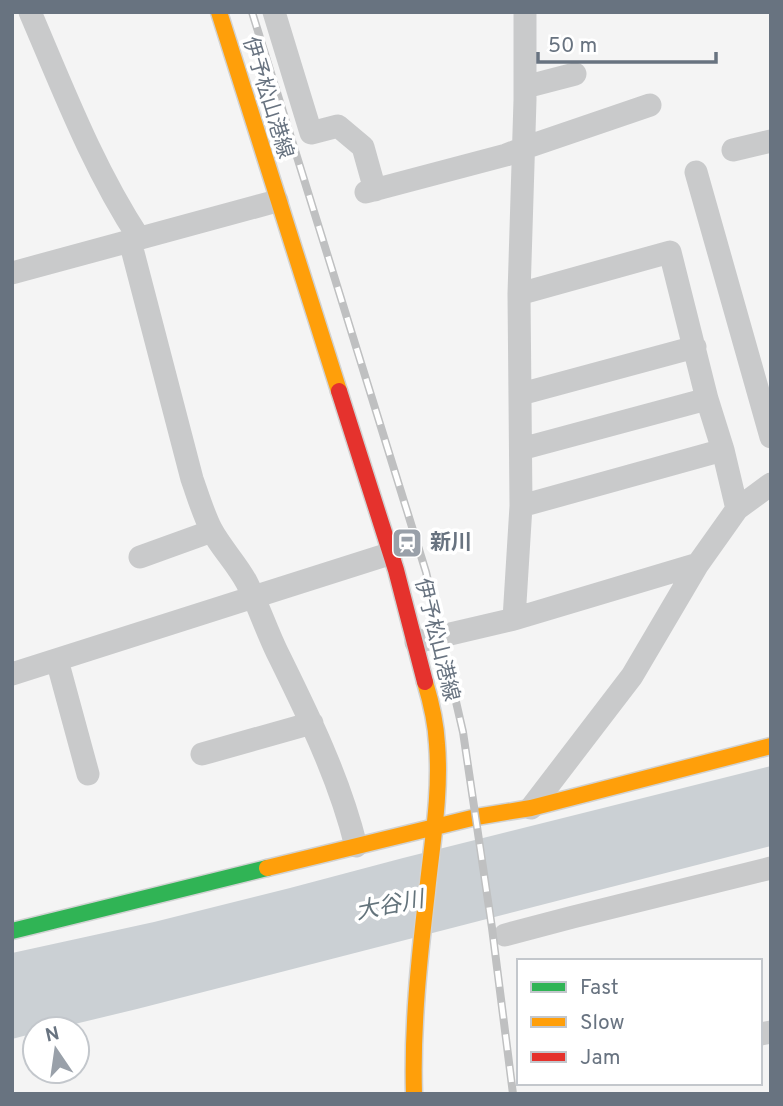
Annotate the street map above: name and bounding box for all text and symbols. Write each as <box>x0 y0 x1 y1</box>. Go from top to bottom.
scale bar <box>538 21 716 65</box>
text: 50 m <box>548 33 597 60</box>
street label: 伊予松山港線 <box>236 34 298 162</box>
station icon: 新川 <box>390 526 424 560</box>
place label: 新川 <box>430 530 472 557</box>
street label: 伊予松山港線 <box>408 576 464 704</box>
water label: 大谷川 <box>353 886 430 928</box>
legend <box>517 959 762 1085</box>
text: Fast <box>580 975 619 1002</box>
text: Slow <box>580 1010 625 1037</box>
north arrow <box>21 1015 91 1085</box>
text: N <box>43 1022 62 1049</box>
text: Jam <box>580 1045 621 1072</box>

